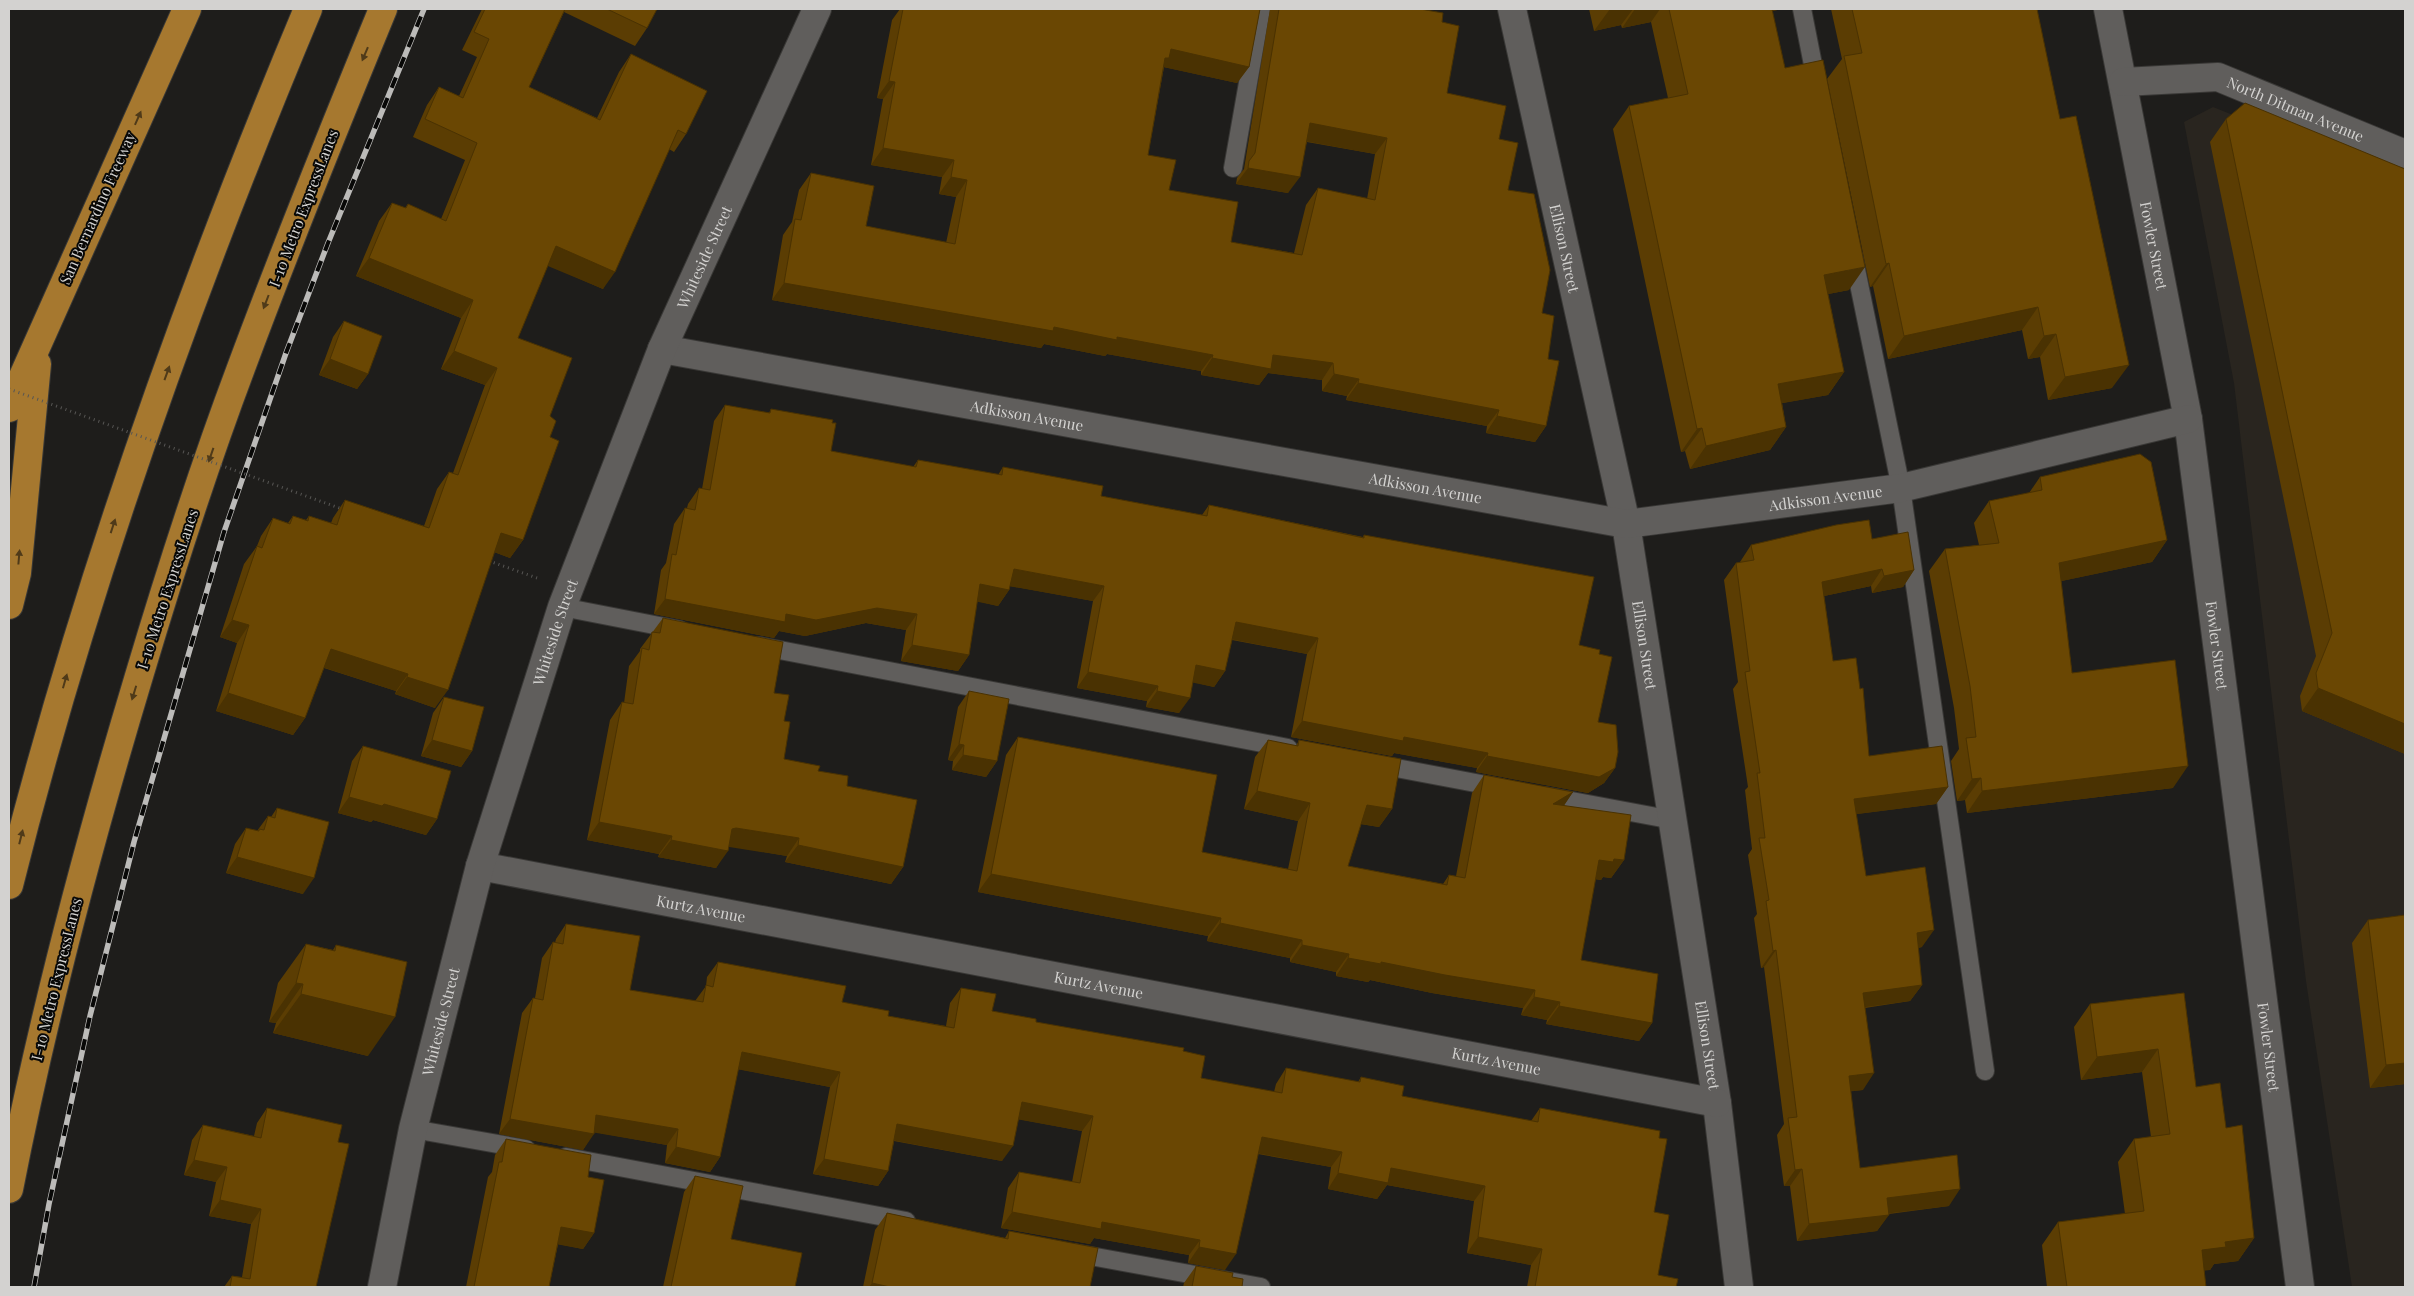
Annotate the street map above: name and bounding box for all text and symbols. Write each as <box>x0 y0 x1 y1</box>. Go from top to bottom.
one-way arrow <box>360 47 368 61</box>
street label: North Ditman Avenue <box>2224 72 2367 146</box>
one-way arrow <box>134 111 142 125</box>
street label: I-10 Metro ExpressLanes <box>264 126 342 290</box>
street label: San Bernardino Freeway <box>54 128 140 287</box>
street label: Fowler Street <box>2136 200 2173 292</box>
street label: Whiteside Street <box>671 202 736 313</box>
street label: Ellison Street <box>1545 202 1585 295</box>
one-way arrow <box>262 295 270 310</box>
one-way arrow <box>164 365 171 380</box>
street label: Adkisson Avenue <box>968 395 1085 435</box>
one-way arrow <box>206 448 214 463</box>
street label: Adkisson Avenue <box>1367 467 1484 508</box>
street label: Adkisson Avenue <box>1767 481 1883 515</box>
street label: I-10 Metro ExpressLanes <box>132 506 202 672</box>
one-way arrow <box>110 518 118 533</box>
one-way arrow <box>15 549 23 565</box>
street label: Whiteside Street <box>528 575 582 689</box>
street label: Ellison Street <box>1628 599 1662 692</box>
street label: Fowler Street <box>2202 600 2233 692</box>
one-way arrow <box>61 673 69 688</box>
one-way arrow <box>129 686 137 701</box>
one-way arrow <box>17 830 25 845</box>
street label: Kurtz Avenue <box>655 890 747 927</box>
street label: I-10 Metro ExpressLanes <box>26 896 86 1062</box>
street label: Whiteside Street <box>417 964 464 1079</box>
street label: Kurtz Avenue <box>1052 966 1145 1003</box>
street label: Ellison Street <box>1691 999 1725 1092</box>
street label: Fowler Street <box>2253 1001 2285 1093</box>
street label: Kurtz Avenue <box>1450 1042 1543 1079</box>

